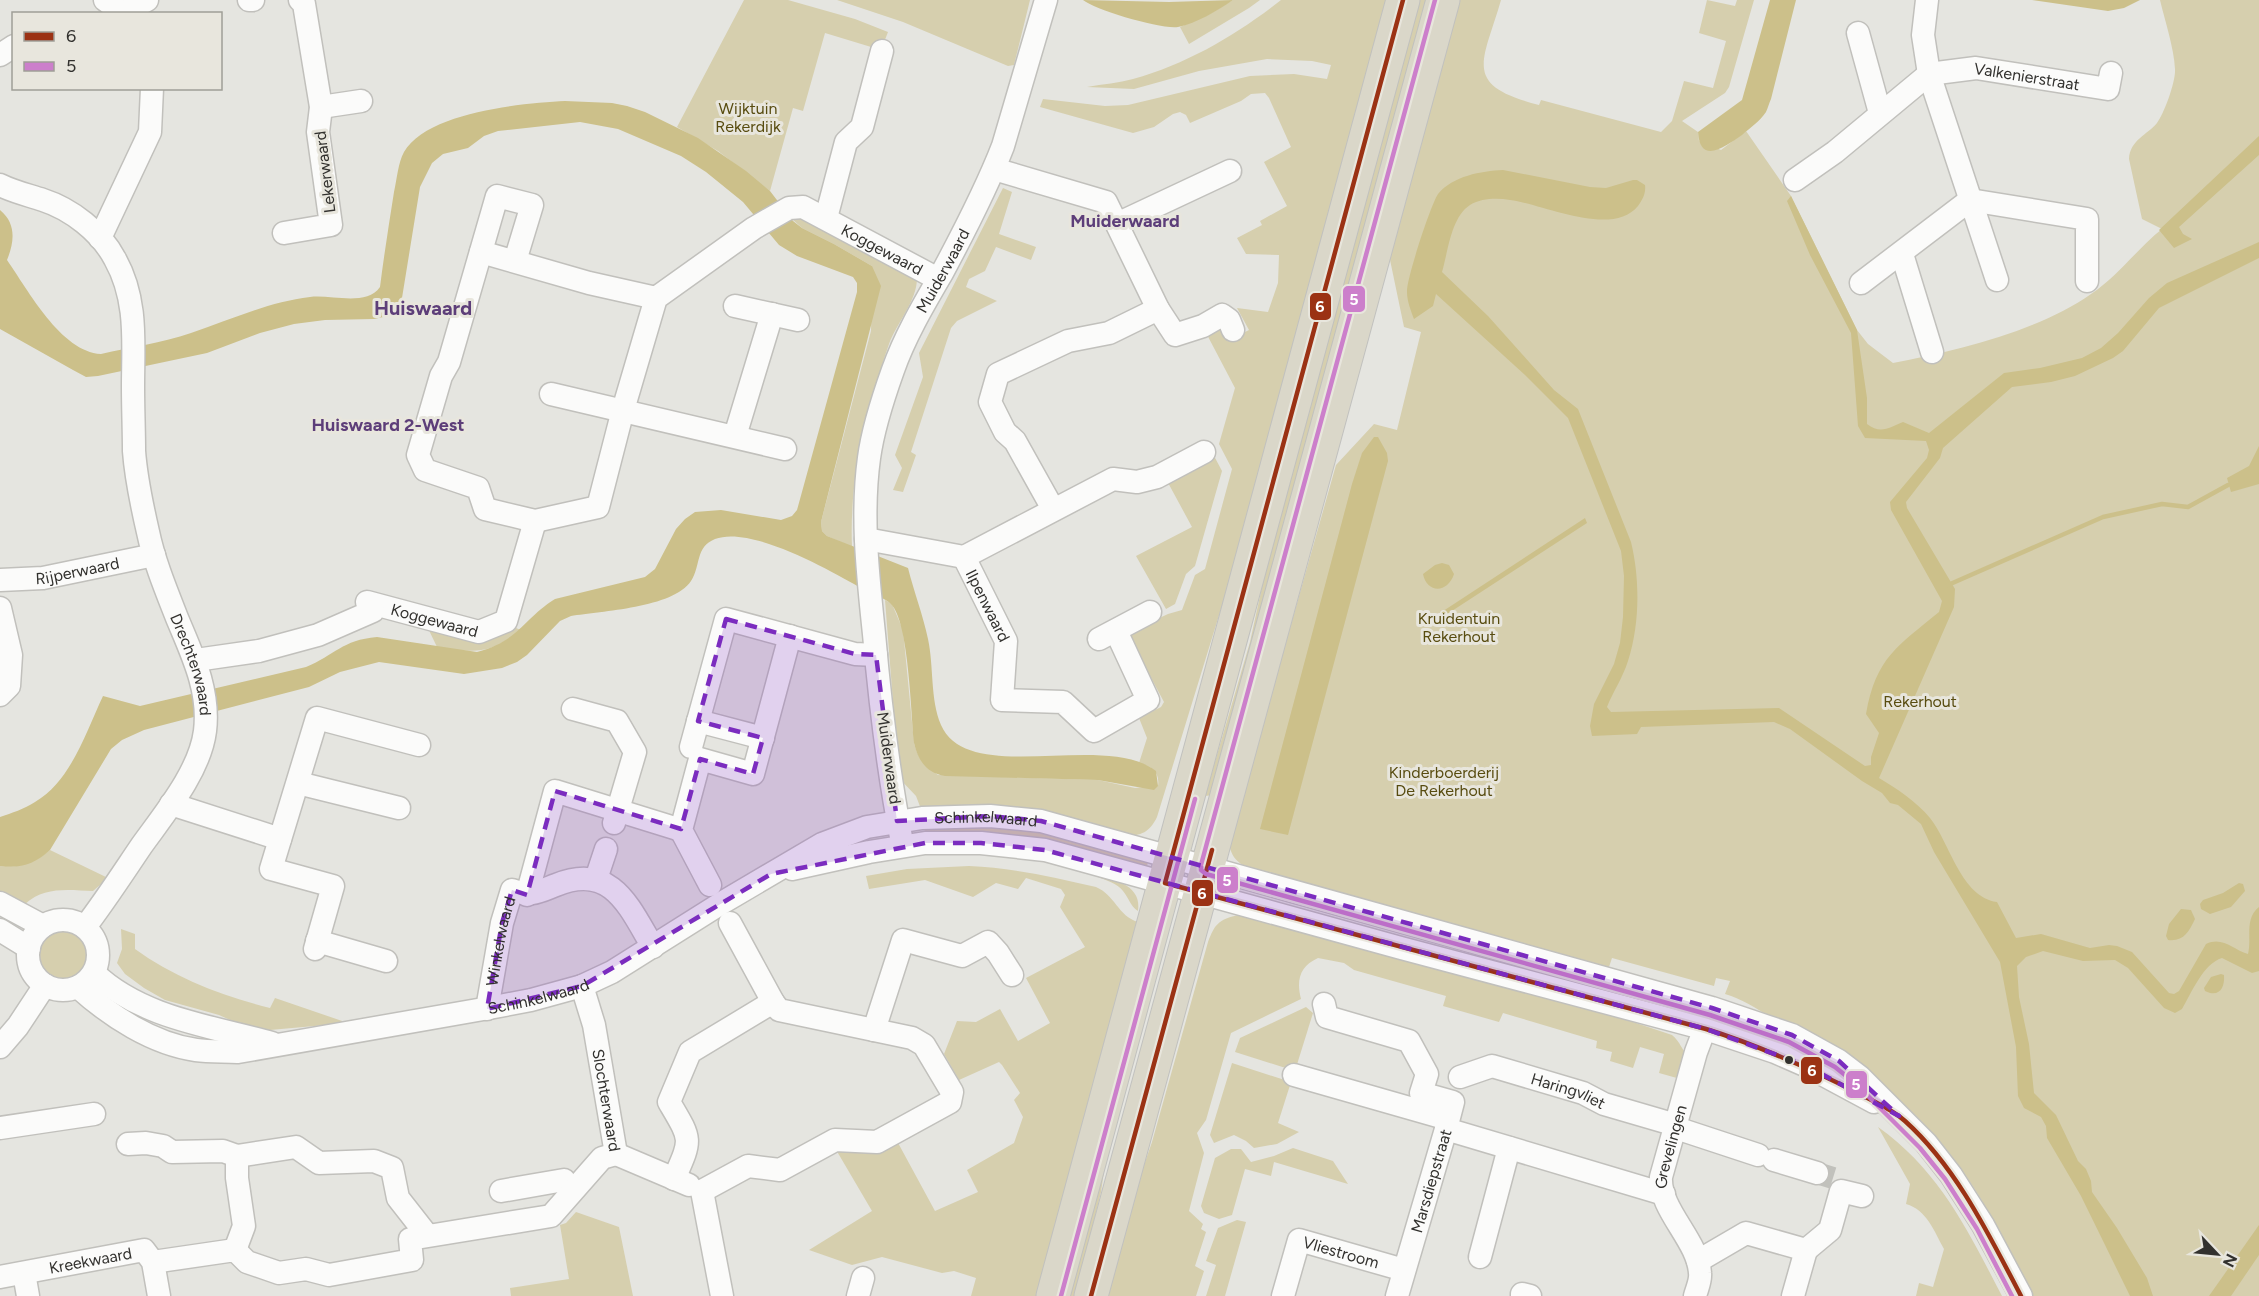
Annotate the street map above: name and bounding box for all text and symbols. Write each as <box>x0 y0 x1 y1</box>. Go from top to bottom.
legend <box>12 12 222 90</box>
text: 6 <box>66 25 76 47</box>
text: 5 <box>66 55 76 77</box>
street label: Valkenierstraat <box>1973 58 2081 94</box>
park label: Wijktuin Rekerdijk <box>715 99 781 136</box>
street label: Lekerwaard <box>311 130 339 214</box>
district label: Muiderwaard <box>1070 210 1180 232</box>
street label: Koggewaard <box>838 220 926 279</box>
street label: Muiderwaard <box>912 225 973 316</box>
line badge: 5 <box>1342 285 1366 313</box>
text: 5 <box>1349 290 1359 309</box>
line badge: 6 <box>1309 292 1332 321</box>
district label: Huiswaard <box>374 296 472 320</box>
text: 6 <box>1315 297 1325 316</box>
district label: Huiswaard 2-West <box>312 414 464 436</box>
street label: Rijperwaard <box>35 553 121 588</box>
street label: Ilpenwaard <box>962 566 1014 645</box>
street label: Koggewaard <box>389 599 480 641</box>
park label: Kruidentuin Rekerhout <box>1418 609 1500 646</box>
street label: Drechterwaard <box>167 611 215 716</box>
park label: Rekerhout <box>1883 692 1957 711</box>
street label: Muiderwaard <box>873 711 905 805</box>
park label: Kinderboerderij De Rekerhout <box>1389 763 1499 800</box>
street label: Schinkelwaard <box>934 806 1038 830</box>
line badge: 5 <box>1216 866 1239 894</box>
text: 5 <box>1222 871 1232 890</box>
line badge: 6 <box>1191 879 1214 907</box>
text: 6 <box>1197 884 1207 903</box>
street label: Winkelwaard <box>482 894 519 988</box>
street label: Schinkelwaard <box>486 975 592 1018</box>
street label: Slochterwaard <box>589 1047 625 1153</box>
unlabelled marker <box>1783 1054 1795 1066</box>
line badge: 6 <box>1800 1056 1823 1085</box>
text: 6 <box>1807 1061 1817 1080</box>
street label: Haringvliet <box>1529 1069 1609 1113</box>
line badge: 5 <box>1845 1070 1868 1099</box>
text: 5 <box>1851 1075 1861 1094</box>
street label: Grevelingen <box>1651 1103 1690 1190</box>
street label: Marsdiepstraat <box>1407 1127 1455 1235</box>
north arrow <box>2187 1224 2247 1284</box>
street label: Vliestroom <box>1301 1232 1381 1272</box>
street label: Kreekwaard <box>47 1243 133 1277</box>
text: N <box>2219 1251 2241 1270</box>

